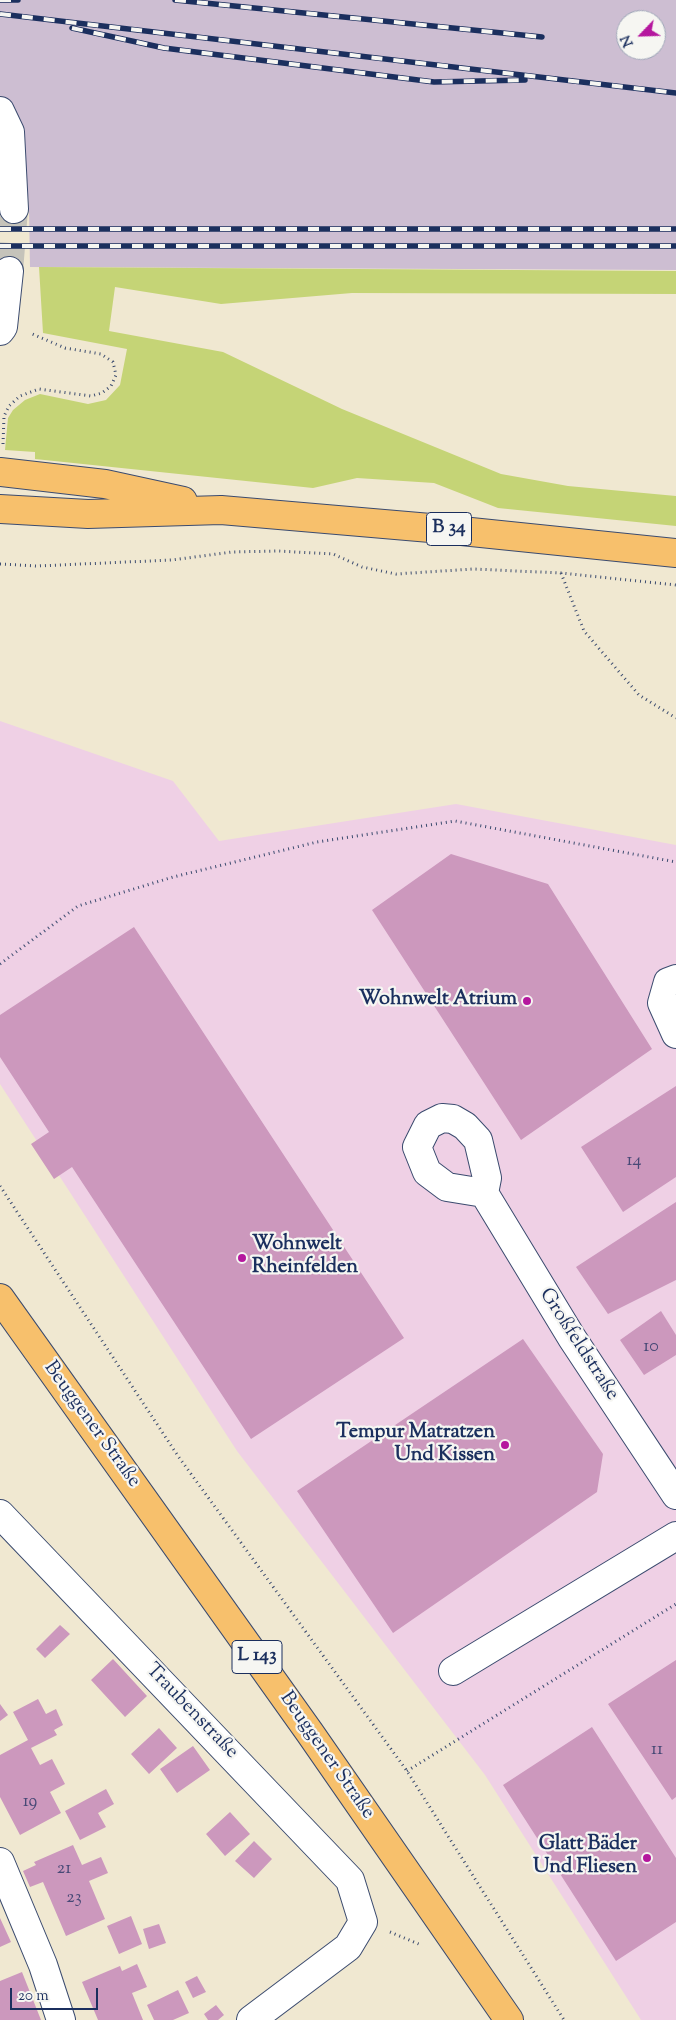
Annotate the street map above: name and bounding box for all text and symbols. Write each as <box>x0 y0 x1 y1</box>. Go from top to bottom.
north arrow <box>616 10 666 60</box>
text: N <box>617 32 640 50</box>
road number: B 34 <box>426 512 472 546</box>
place label: Wohnwelt Atrium <box>359 989 517 1013</box>
marker: Wohnwelt Atrium <box>521 995 533 1007</box>
house number: 14 <box>626 1151 642 1173</box>
place label: Wohnwelt Rheinfelden <box>252 1234 358 1281</box>
marker: Wohnwelt Rheinfelden <box>236 1252 248 1264</box>
street label: Großfeldstraße <box>533 1284 623 1406</box>
house number: 10 <box>643 1337 659 1359</box>
street label: Beuggener Straße <box>37 1357 145 1493</box>
place label: Tempur Matratzen Und Kissen <box>336 1422 495 1469</box>
marker: Tempur Matratzen Und Kissen <box>499 1439 511 1451</box>
road number: L 143 <box>232 1640 282 1674</box>
street label: Traubenstraße <box>140 1659 242 1765</box>
street label: Beuggener Straße <box>273 1688 379 1824</box>
house number: 11 <box>651 1740 663 1762</box>
house number: 19 <box>23 1792 37 1814</box>
place label: Glatt Bäder Und Fliesen <box>533 1834 637 1881</box>
marker: Glatt Bäder Und Fliesen <box>641 1852 653 1864</box>
house number: 21 <box>57 1859 71 1881</box>
house number: 23 <box>66 1888 82 1910</box>
scale bar <box>12 1978 100 2010</box>
text: 20 m <box>18 1986 49 2007</box>

